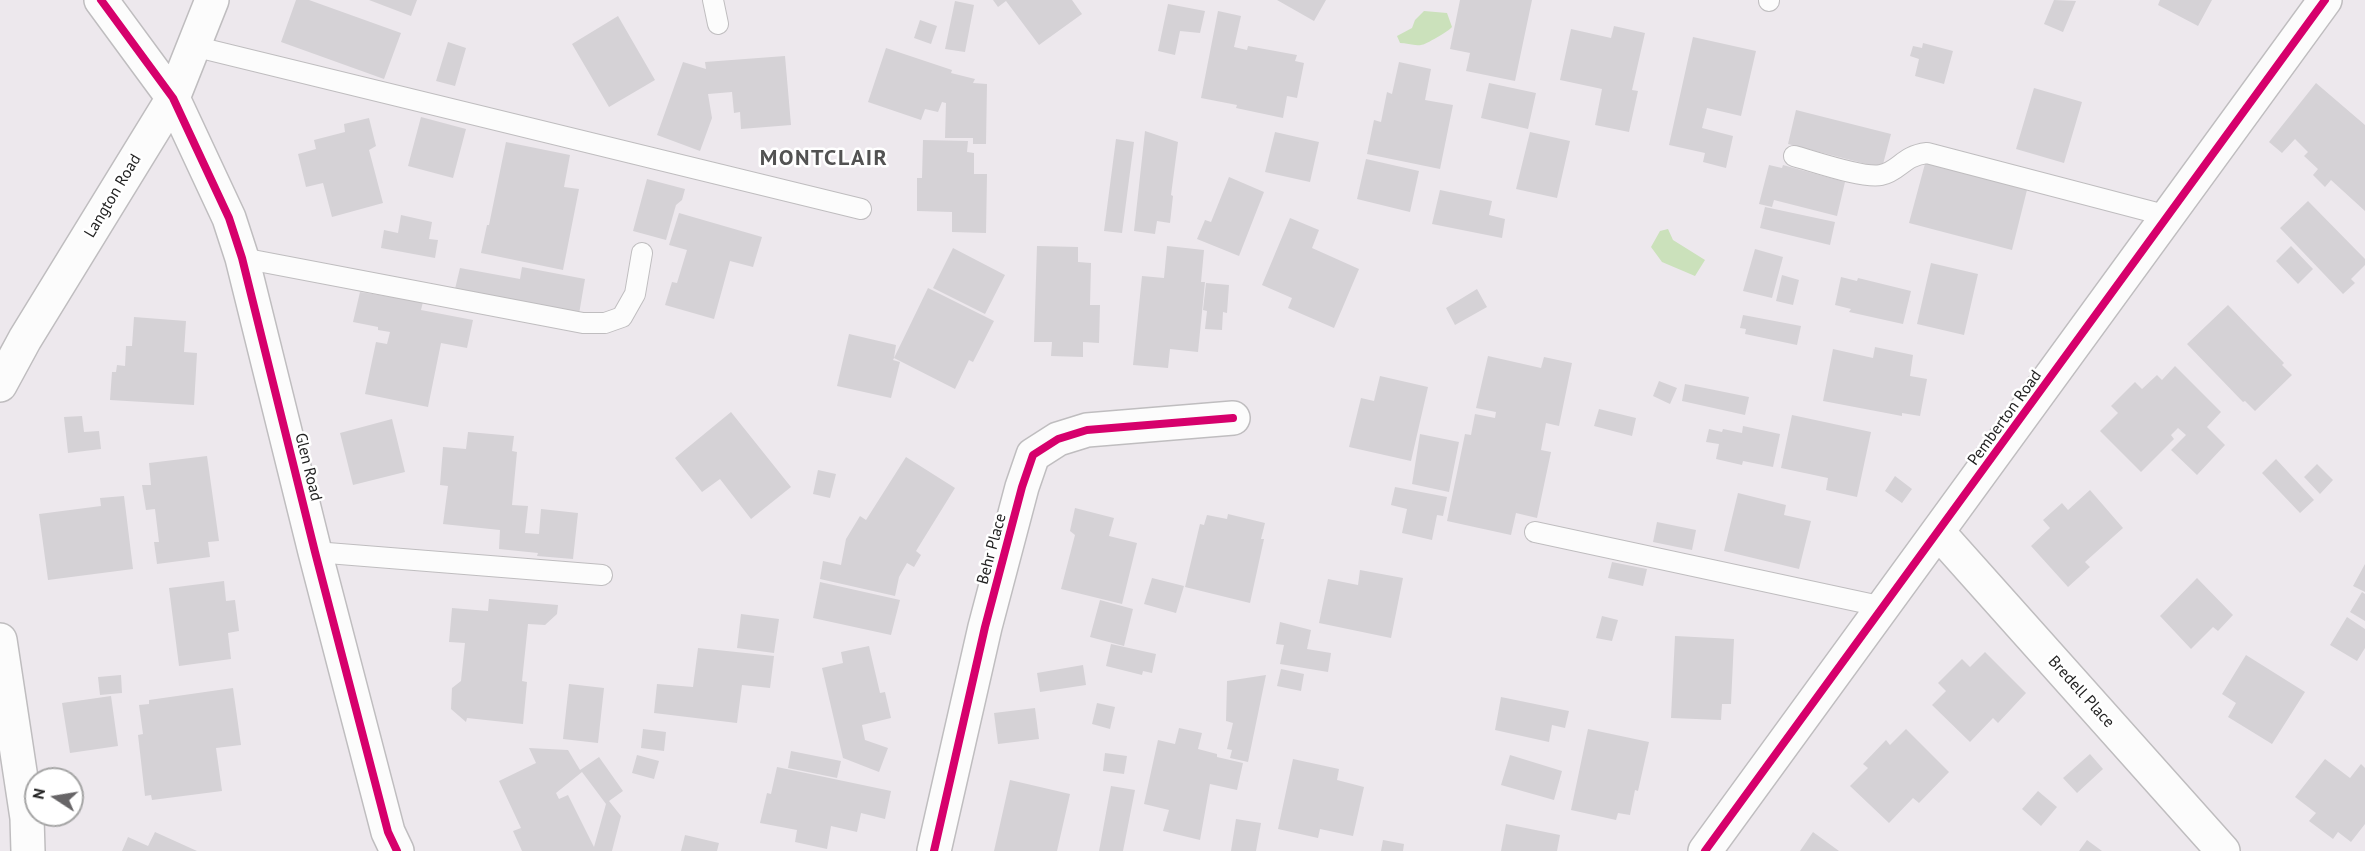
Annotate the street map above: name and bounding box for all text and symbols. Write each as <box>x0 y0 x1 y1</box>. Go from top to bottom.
district label: MONTCLAIR <box>760 146 888 172</box>
street label: Langton Road <box>81 151 145 241</box>
street label: Pemberton Road <box>1964 367 2046 469</box>
street label: Glen Road <box>290 431 326 503</box>
street label: Behr Place <box>973 512 1011 586</box>
street label: Bredell Place <box>2044 652 2118 732</box>
north arrow <box>24 767 84 827</box>
text: N <box>27 786 49 801</box>

